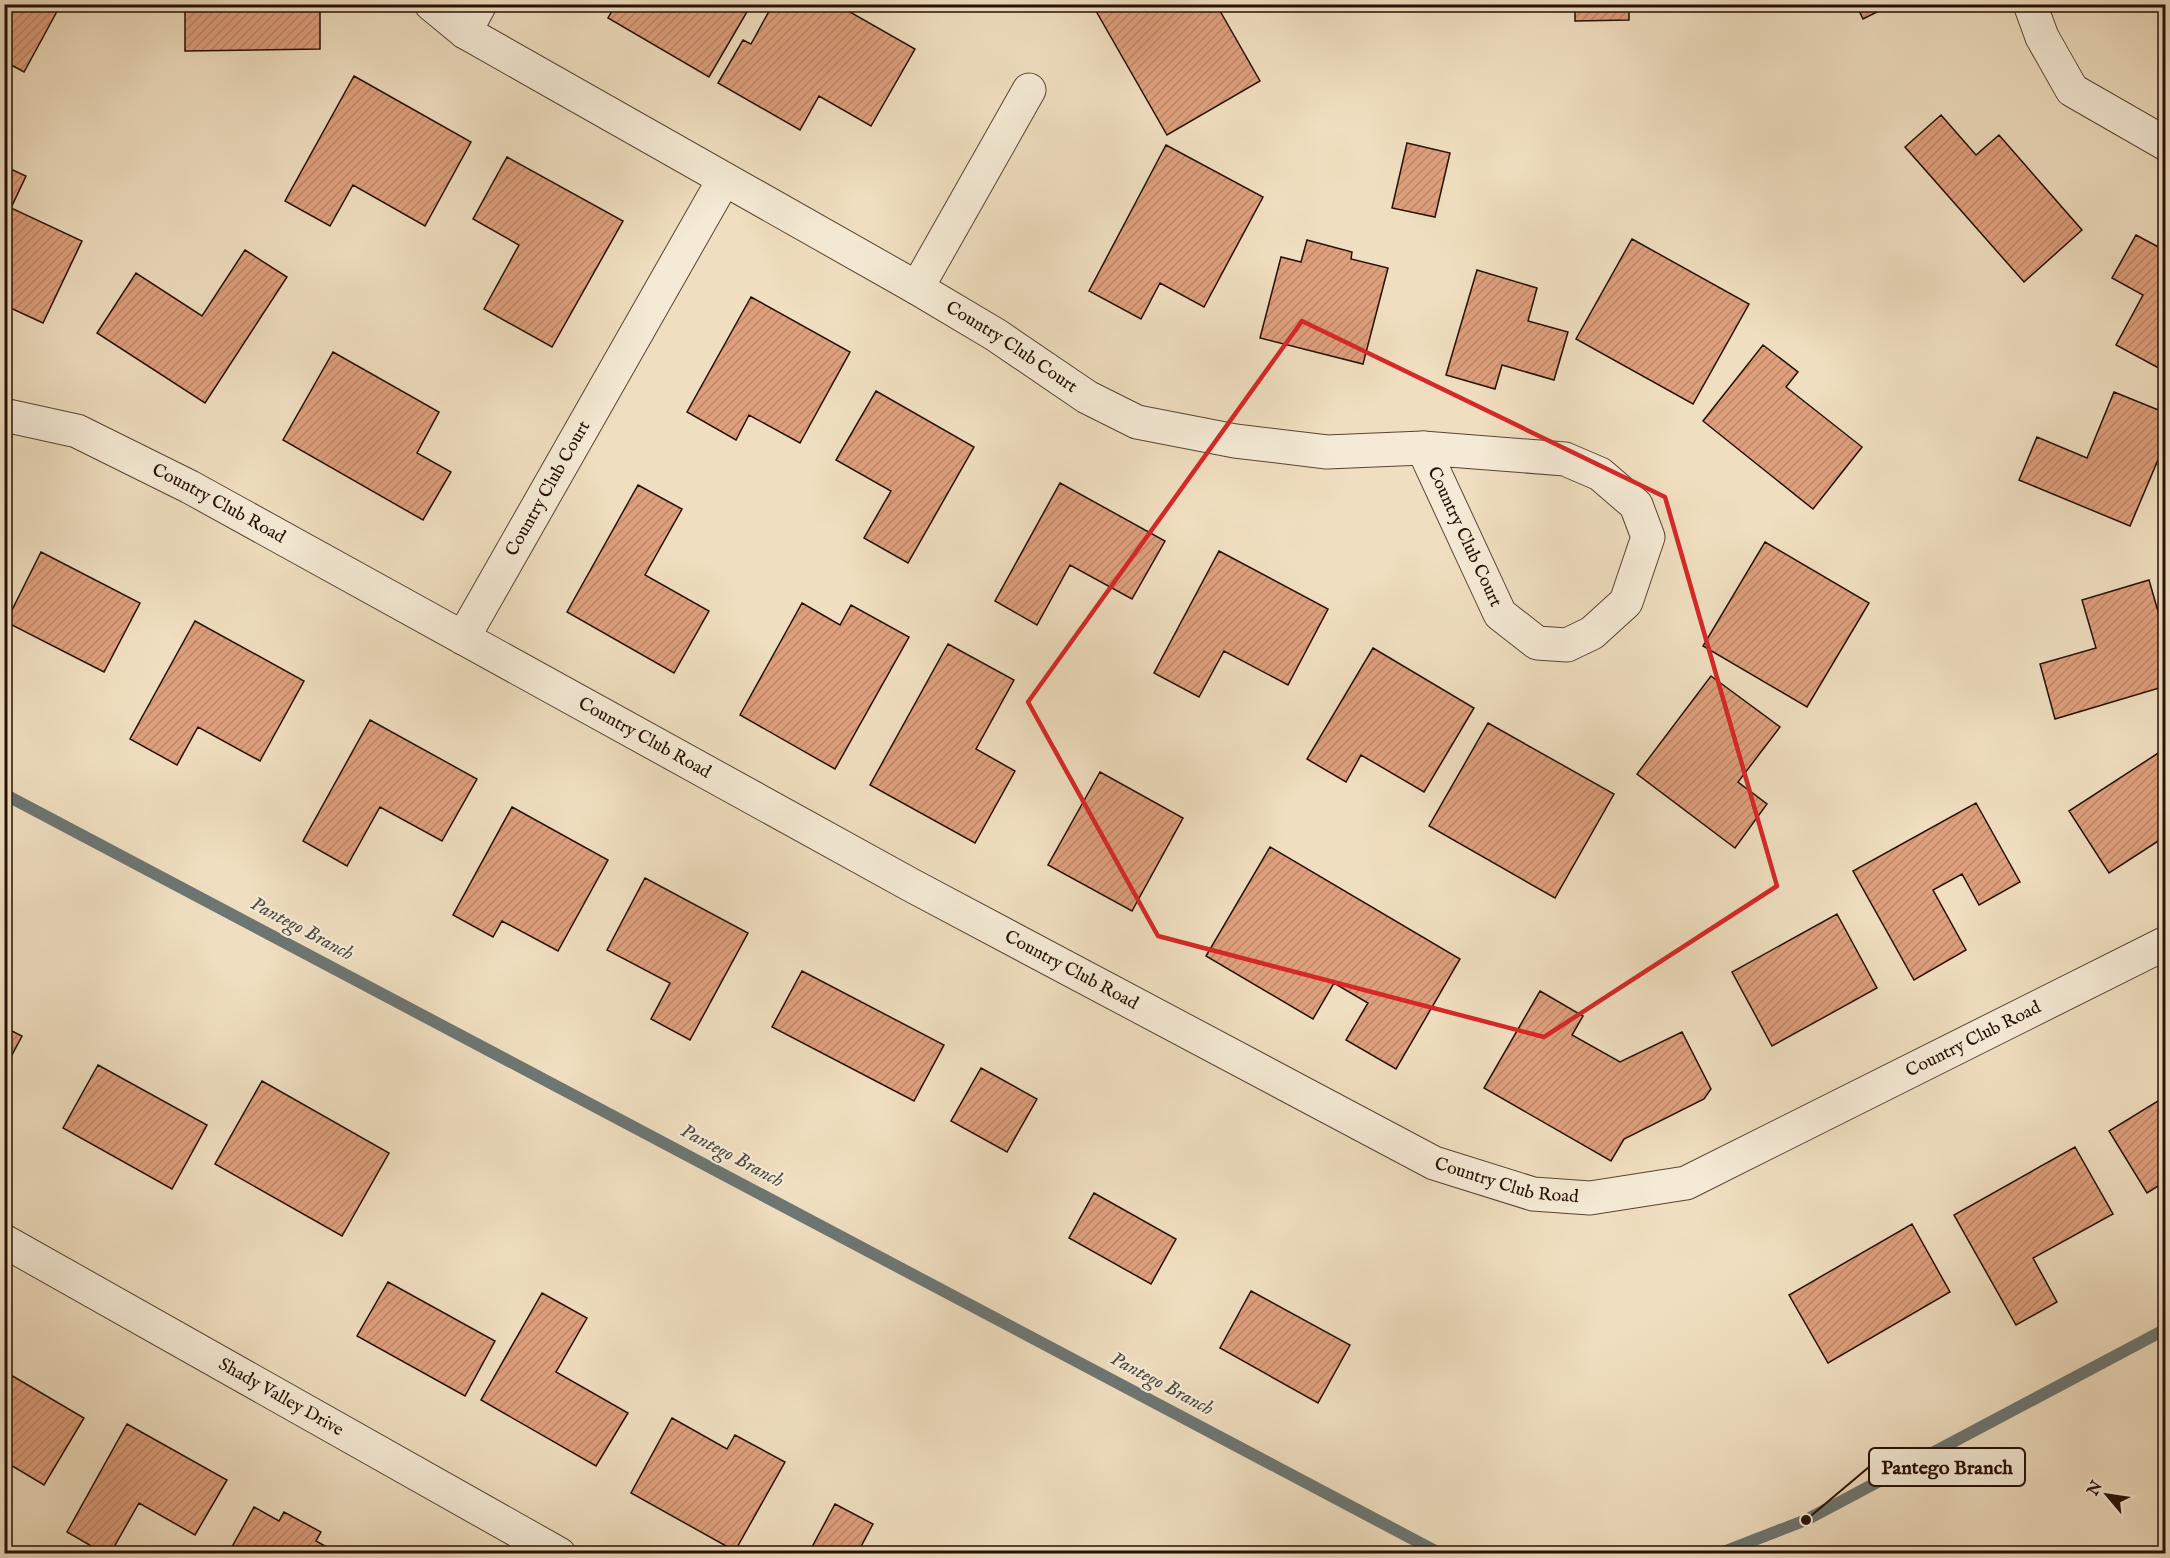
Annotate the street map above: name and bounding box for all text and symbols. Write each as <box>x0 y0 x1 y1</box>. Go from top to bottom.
street label: Country Club Court <box>942 296 1082 398</box>
street label: Country Club Court <box>500 417 596 560</box>
street label: Country Club Road <box>148 458 290 549</box>
street label: Country Club Court <box>1421 463 1507 611</box>
street label: Country Club Road <box>574 692 715 784</box>
water label: Pantego Branch <box>246 891 358 968</box>
street label: Country Club Road <box>1000 925 1143 1015</box>
street label: Country Club Road <box>1902 996 2045 1083</box>
water label: Pantego Branch <box>676 1118 788 1195</box>
street label: Country Club Road <box>1432 1152 1580 1209</box>
water label: Pantego Branch <box>1106 1346 1218 1423</box>
street label: Shady Valley Drive <box>214 1353 348 1442</box>
callout: Pantego Branch <box>1869 1448 2025 1486</box>
text: Pantego Branch <box>1881 1456 2013 1481</box>
north arrow <box>2077 1465 2137 1525</box>
text: N <box>2083 1478 2108 1500</box>

